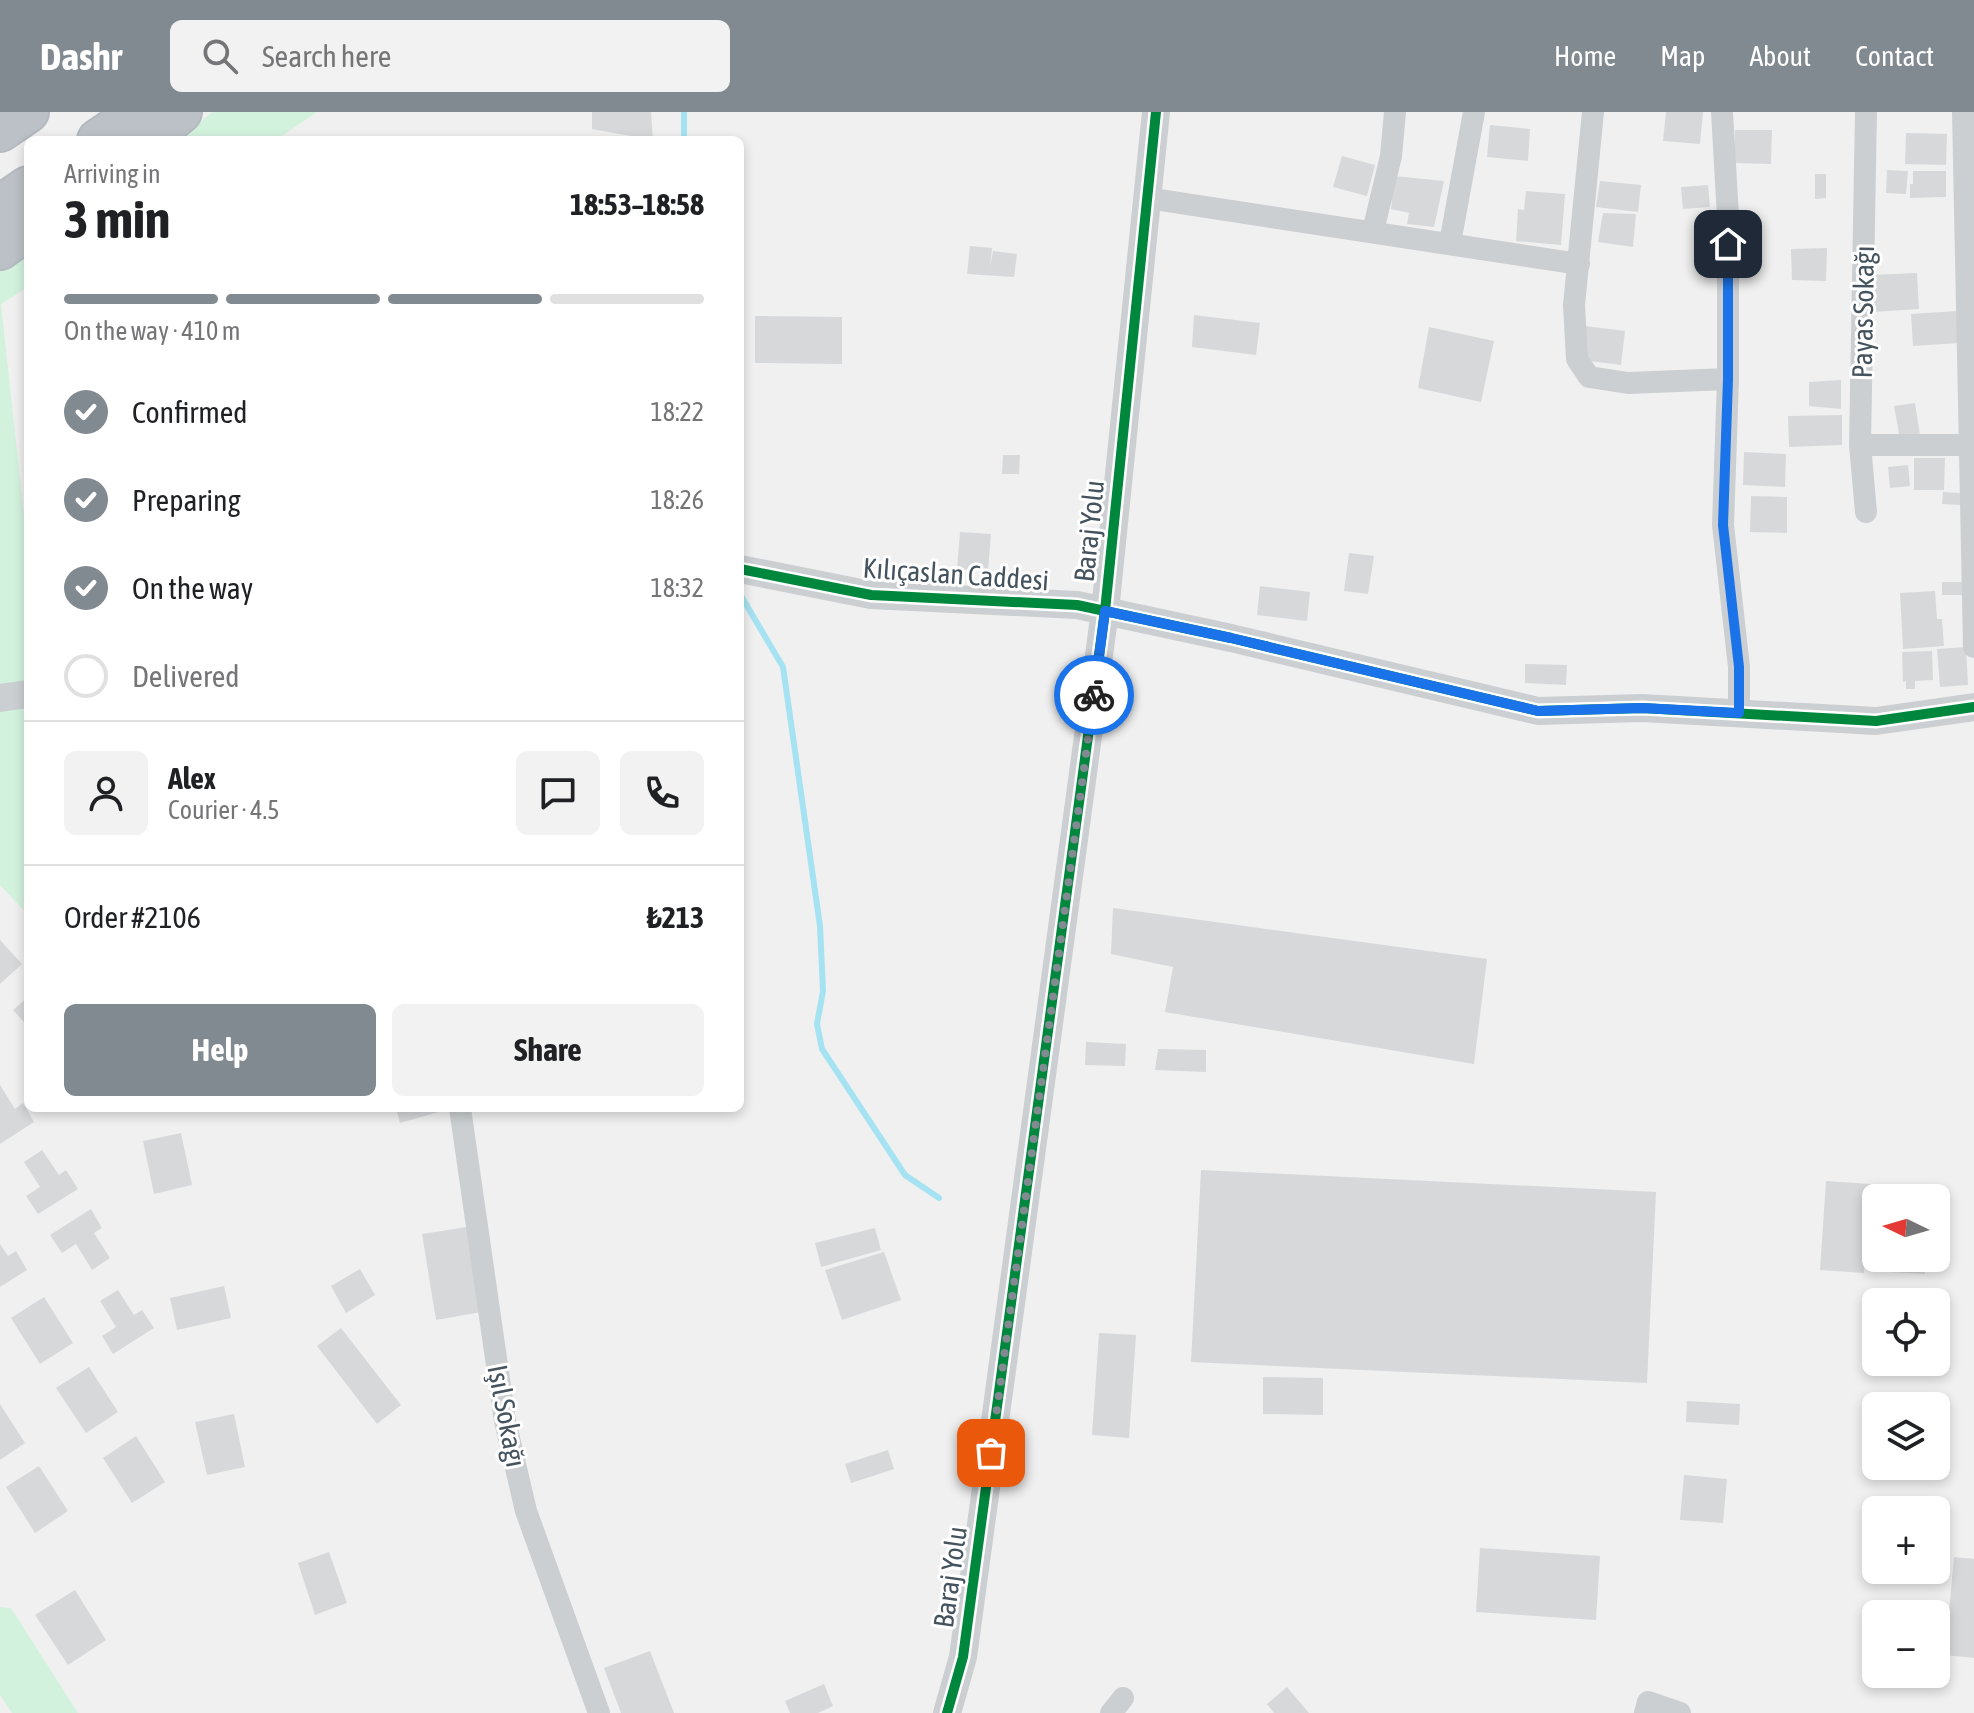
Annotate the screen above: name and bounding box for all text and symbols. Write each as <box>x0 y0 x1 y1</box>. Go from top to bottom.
search box <box>170 20 730 92</box>
icon: search <box>198 34 242 78</box>
text: Dashr <box>40 35 122 78</box>
text: Search here <box>262 39 391 73</box>
text: Home <box>1554 40 1616 72</box>
text: Map <box>1660 40 1705 72</box>
text: About <box>1749 40 1811 72</box>
text: Contact <box>1855 40 1934 72</box>
text: Arriving in <box>64 159 161 189</box>
text: 18:53–18:58 <box>570 187 704 221</box>
text: 3 min <box>64 189 170 249</box>
pin <box>1694 210 1762 278</box>
icon: home <box>1706 222 1750 266</box>
street label: Payas Sokağı <box>1846 245 1880 379</box>
text: On the way · 410 m <box>64 316 241 346</box>
icon: check <box>64 390 108 434</box>
text: Confirmed <box>132 395 247 429</box>
text: 18:22 <box>650 397 704 427</box>
icon: check <box>64 478 108 522</box>
street label: Baraj Yolu <box>1068 479 1110 583</box>
text: Preparing <box>132 483 241 517</box>
text: 18:26 <box>650 485 704 515</box>
street label: Kılıçaslan Caddesi <box>862 552 1050 596</box>
icon: check <box>64 566 108 610</box>
text: On the way <box>132 571 253 605</box>
text: 18:32 <box>650 573 704 603</box>
courier <box>1054 655 1134 735</box>
text: Delivered <box>132 659 240 693</box>
icon: bike <box>1072 673 1116 717</box>
button: person <box>64 751 148 835</box>
button: chat <box>516 751 600 835</box>
button: phone <box>620 751 704 835</box>
text: Alex <box>168 761 216 795</box>
text: Courier · 4.5 <box>168 795 279 825</box>
text: Order #2106 <box>64 900 201 934</box>
text: ₺213 <box>647 900 704 934</box>
button: Help <box>64 1004 376 1096</box>
button: Share <box>392 1004 704 1096</box>
north arrow <box>1862 1184 1950 1272</box>
map controls <box>1862 1184 1950 1688</box>
button: locate <box>1862 1288 1950 1376</box>
street label: Işıl Sokağı <box>481 1362 533 1470</box>
button: layers <box>1862 1392 1950 1480</box>
pin <box>957 1419 1025 1487</box>
icon: bag <box>969 1431 1013 1475</box>
button: + <box>1862 1496 1950 1584</box>
street label: Baraj Yolu <box>927 1524 973 1630</box>
button: − <box>1862 1600 1950 1688</box>

